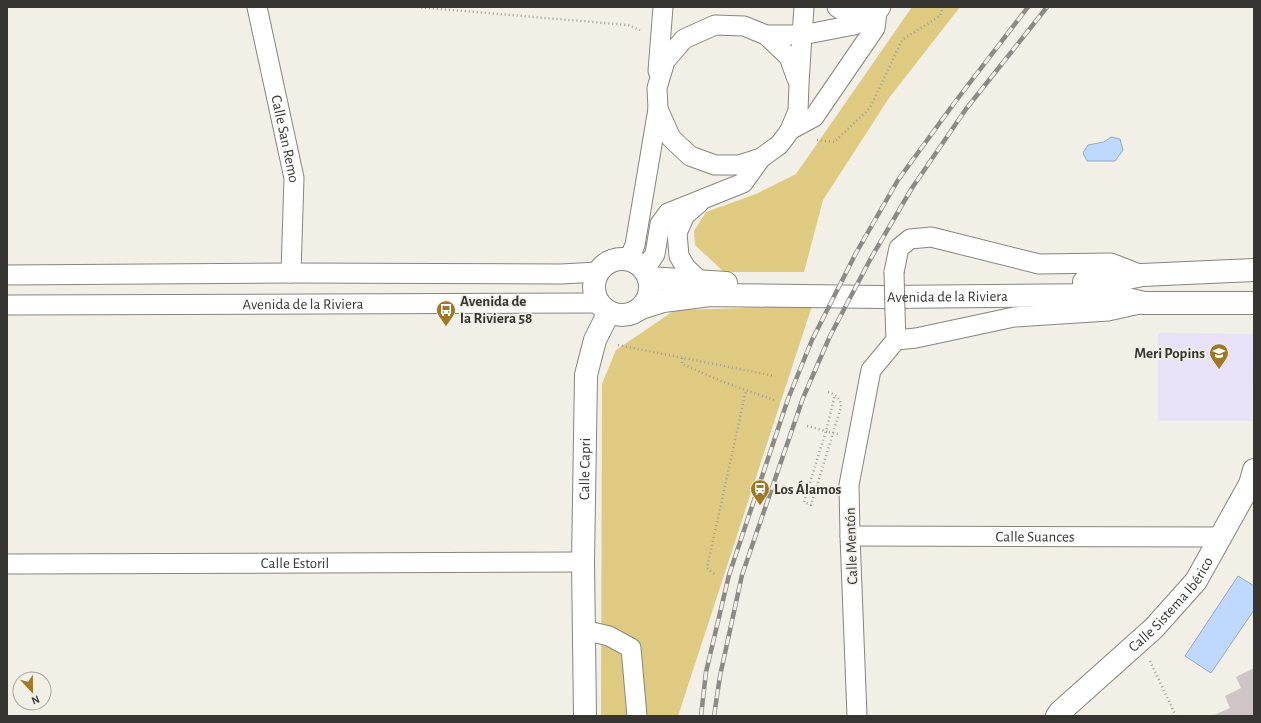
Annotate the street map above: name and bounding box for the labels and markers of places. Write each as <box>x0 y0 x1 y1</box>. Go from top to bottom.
place label: Avenida de la Riviera 58 <box>460 294 532 326</box>
bus stop icon: Avenida de la Riviera 58 <box>435 299 457 327</box>
school or university icon: Meri Popins <box>1208 342 1230 370</box>
place label: Meri Popins <box>1134 346 1205 361</box>
station icon: Los Álamos <box>749 478 771 506</box>
place label: Los Álamos <box>774 480 842 497</box>

